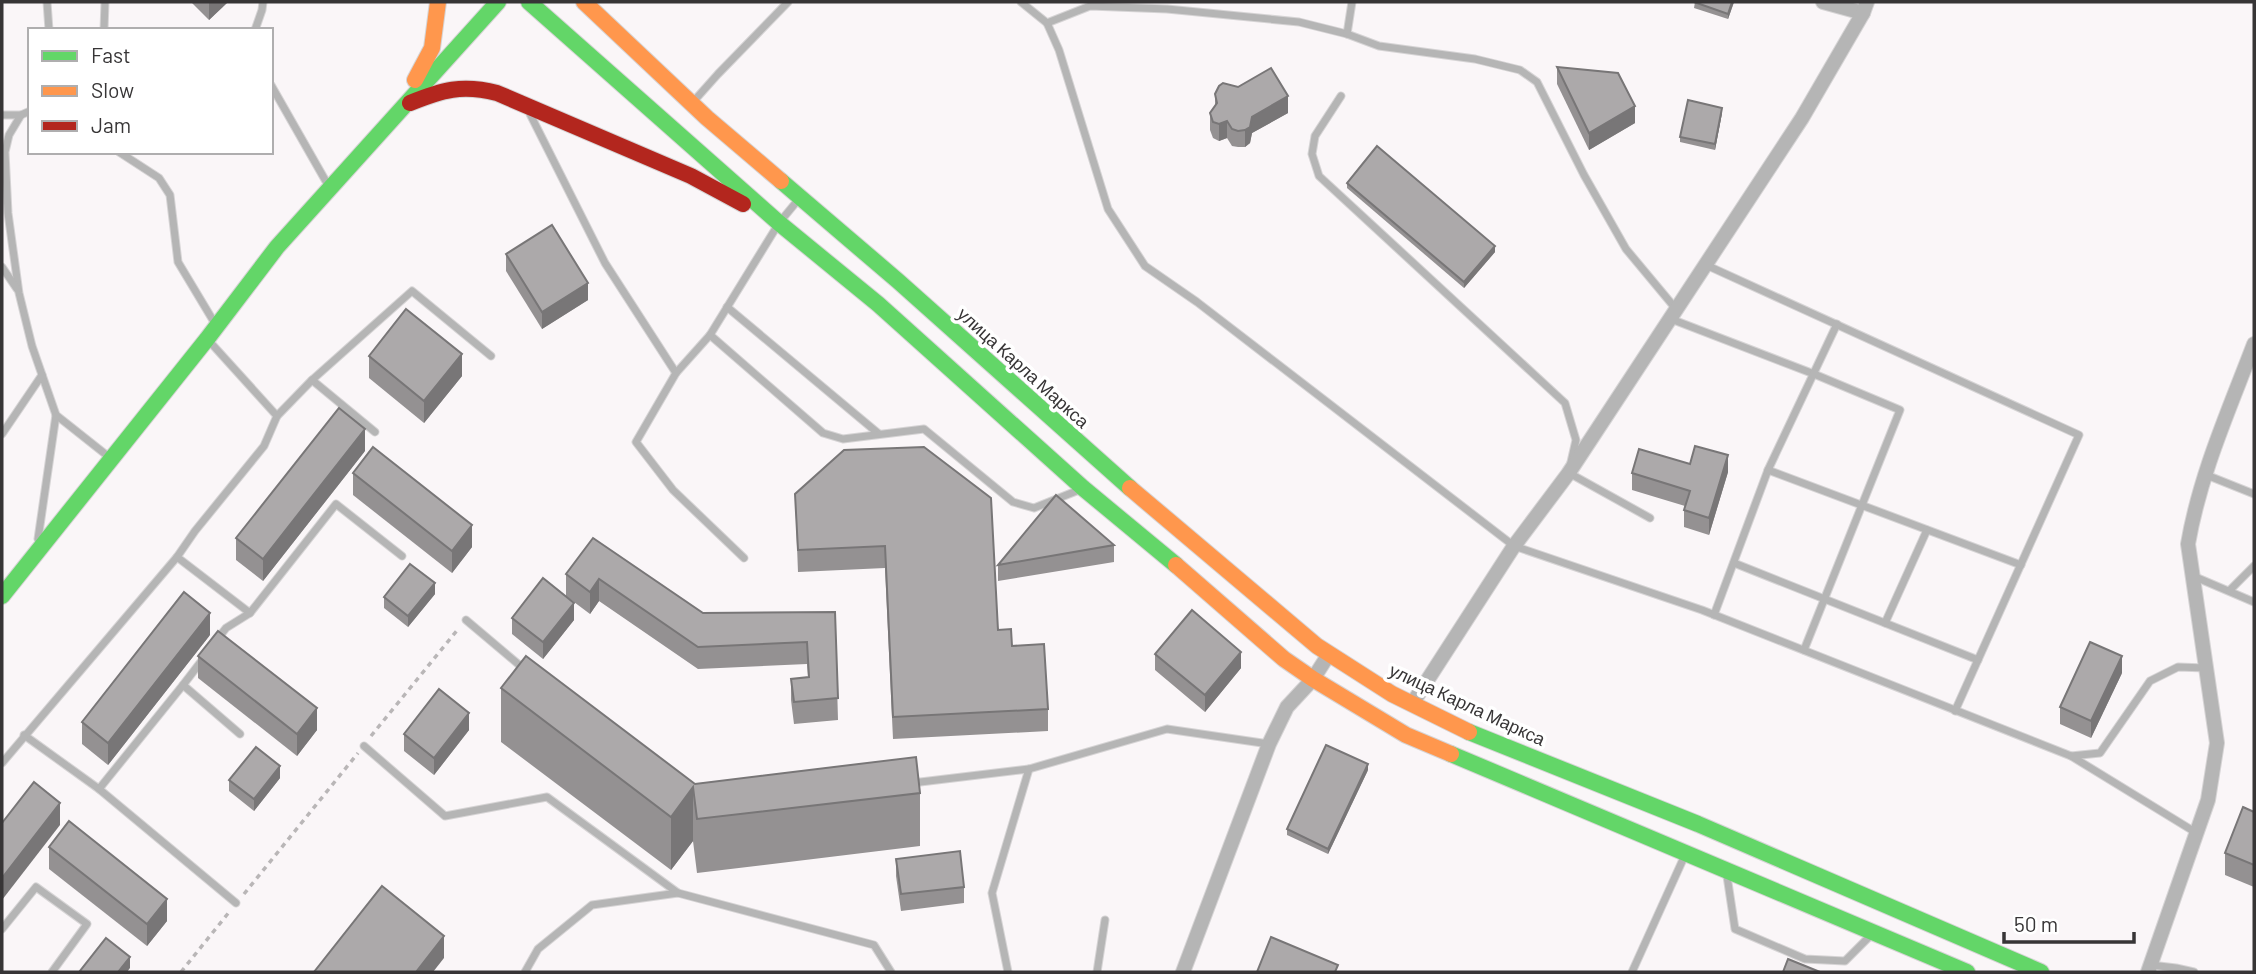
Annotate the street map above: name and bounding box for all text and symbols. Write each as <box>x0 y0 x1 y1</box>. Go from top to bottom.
legend <box>28 28 273 154</box>
text: Fast <box>91 42 131 67</box>
text: Slow <box>91 77 134 102</box>
text: Jam <box>91 112 131 137</box>
street label: улица Карла Маркса <box>953 302 1095 433</box>
street label: улица Карла Маркса <box>1386 658 1550 750</box>
scale bar <box>2004 900 2134 944</box>
text: 50 m <box>2014 911 2058 936</box>

